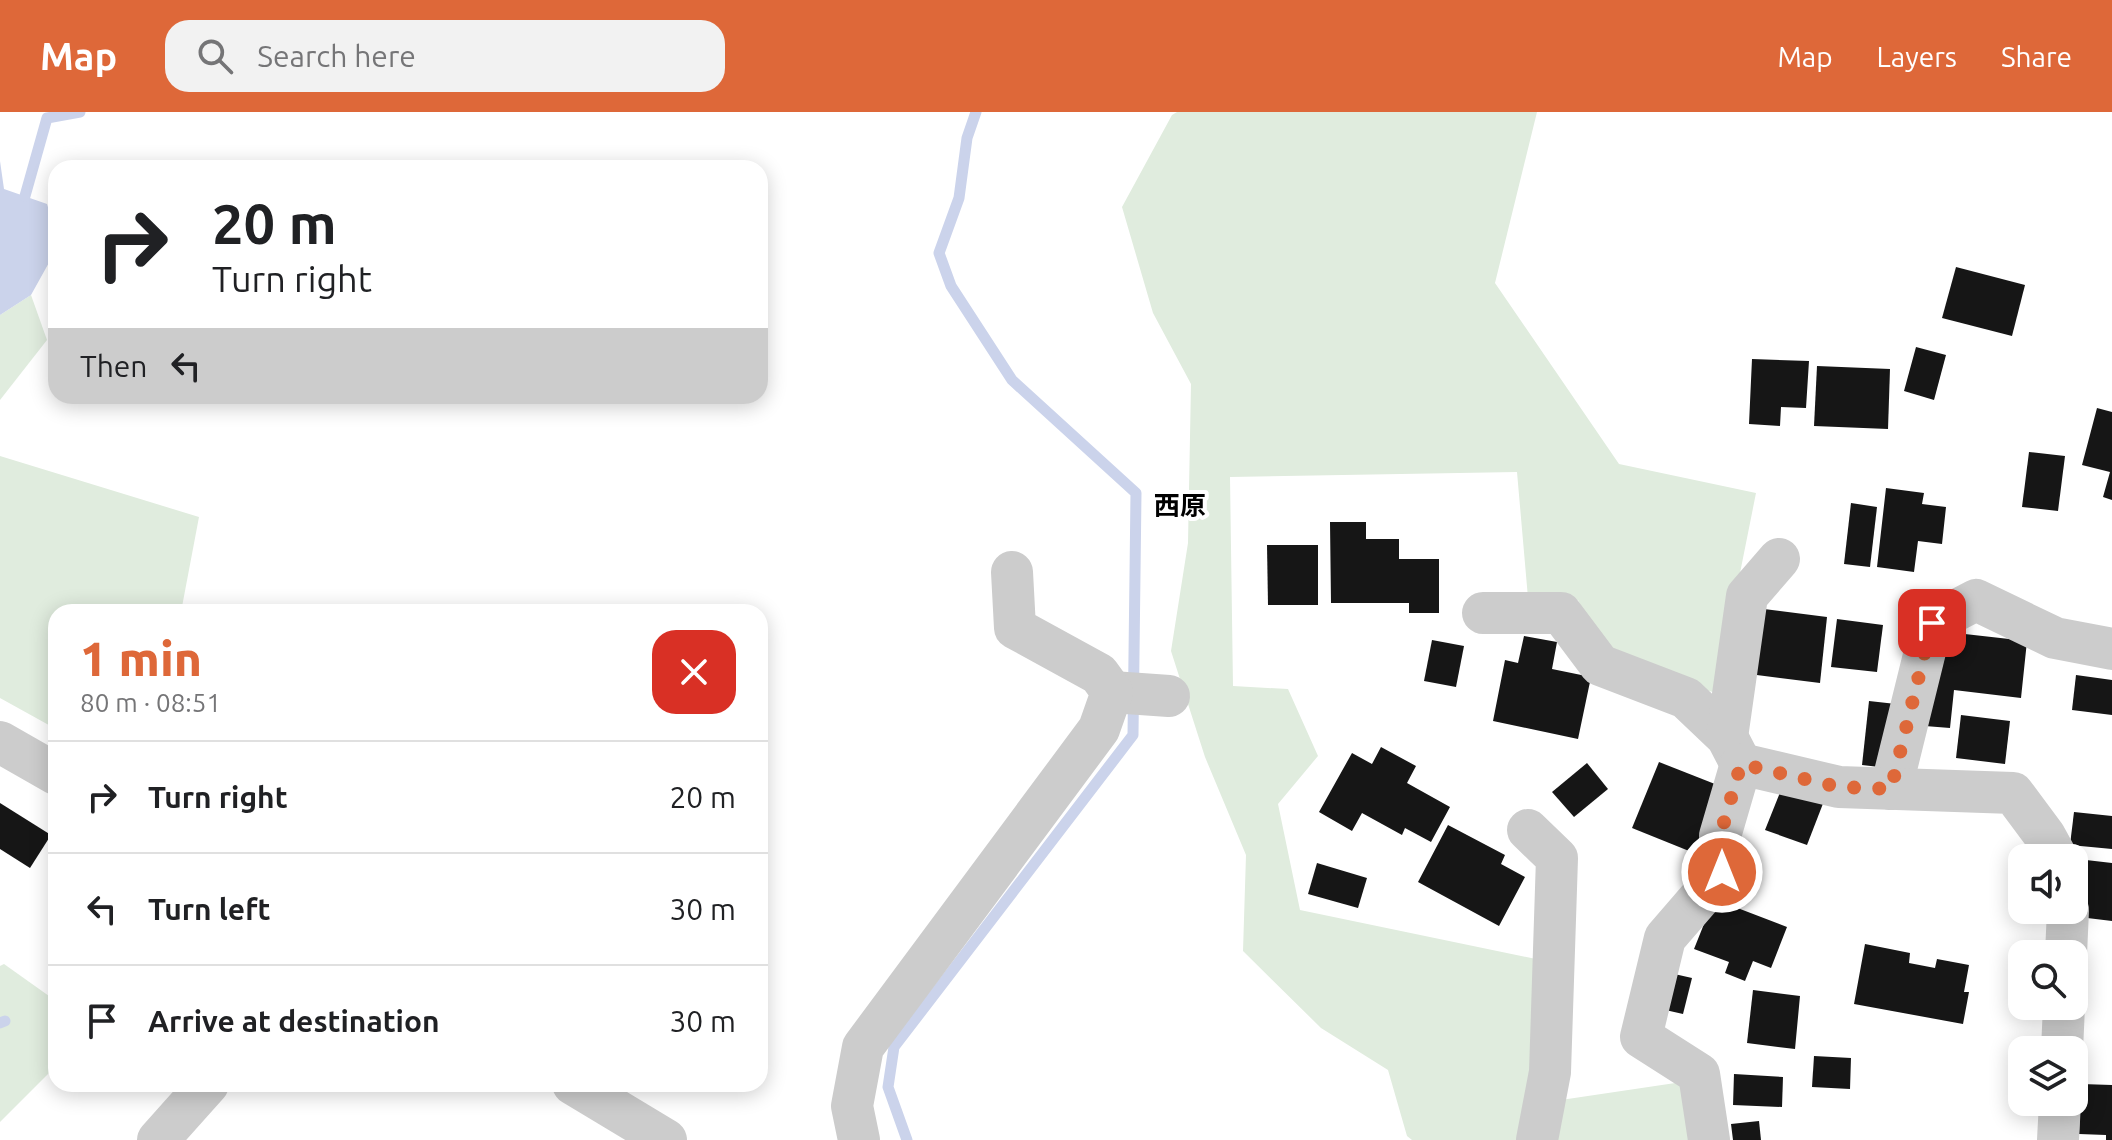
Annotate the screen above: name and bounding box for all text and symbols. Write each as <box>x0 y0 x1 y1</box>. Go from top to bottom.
search box <box>165 20 725 92</box>
icon: search <box>193 34 237 78</box>
text: Map <box>40 35 117 77</box>
text: Search here <box>257 39 416 73</box>
text: Map <box>1777 41 1833 72</box>
text: Layers <box>1877 41 1957 72</box>
text: Share <box>2001 41 2072 72</box>
icon: right <box>80 192 184 296</box>
text: 20 m <box>212 192 337 255</box>
text: Turn right <box>212 258 372 299</box>
icon: left <box>164 344 208 388</box>
text: Then <box>80 349 148 383</box>
district label: 西原 <box>1154 491 1206 520</box>
pin <box>1898 589 1966 657</box>
icon: arrive <box>1910 601 1954 645</box>
button: close <box>652 630 736 714</box>
text: 1 min <box>80 631 202 685</box>
text: 80 m · 08:51 <box>80 688 221 717</box>
icon: right <box>80 775 124 819</box>
text: Turn right <box>148 780 288 814</box>
text: 20 m <box>669 780 736 814</box>
position arrow <box>1680 830 1764 914</box>
map controls <box>2008 844 2088 1116</box>
button: sound <box>2008 844 2088 924</box>
icon: left <box>80 887 124 931</box>
text: Turn left <box>148 892 270 926</box>
text: 30 m <box>669 892 736 926</box>
button: search <box>2008 940 2088 1020</box>
icon: arrive <box>80 999 124 1043</box>
text: Arrive at destination <box>148 1004 440 1038</box>
text: 30 m <box>669 1004 736 1038</box>
button: layers <box>2008 1036 2088 1116</box>

